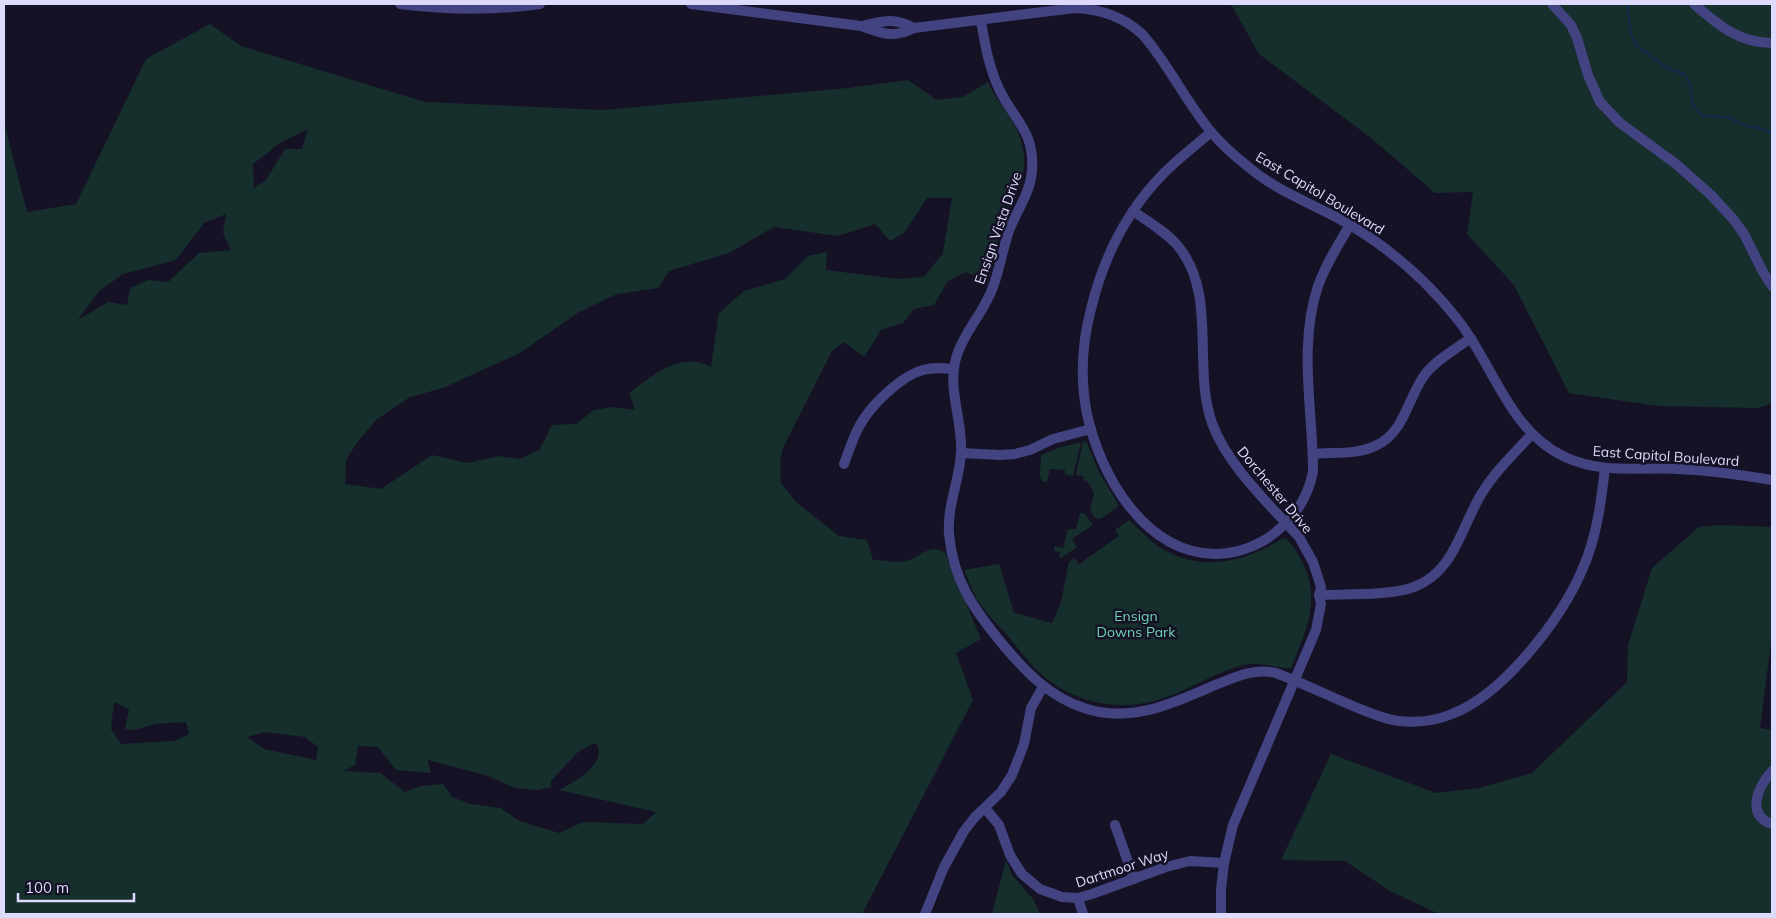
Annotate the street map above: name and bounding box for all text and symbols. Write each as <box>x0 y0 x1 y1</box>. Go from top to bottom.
street label: East Capitol Boulevard <box>1252 147 1388 239</box>
street label: Ensign Vista Drive <box>970 169 1026 287</box>
street label: East Capitol Boulevard <box>1592 442 1740 470</box>
street label: Dorchester Drive <box>1233 443 1317 537</box>
park label: Ensign Downs Park <box>1097 607 1176 641</box>
street label: Dartmoor Way <box>1073 844 1171 892</box>
scale bar <box>18 870 134 902</box>
text: 100 m <box>25 878 69 897</box>

